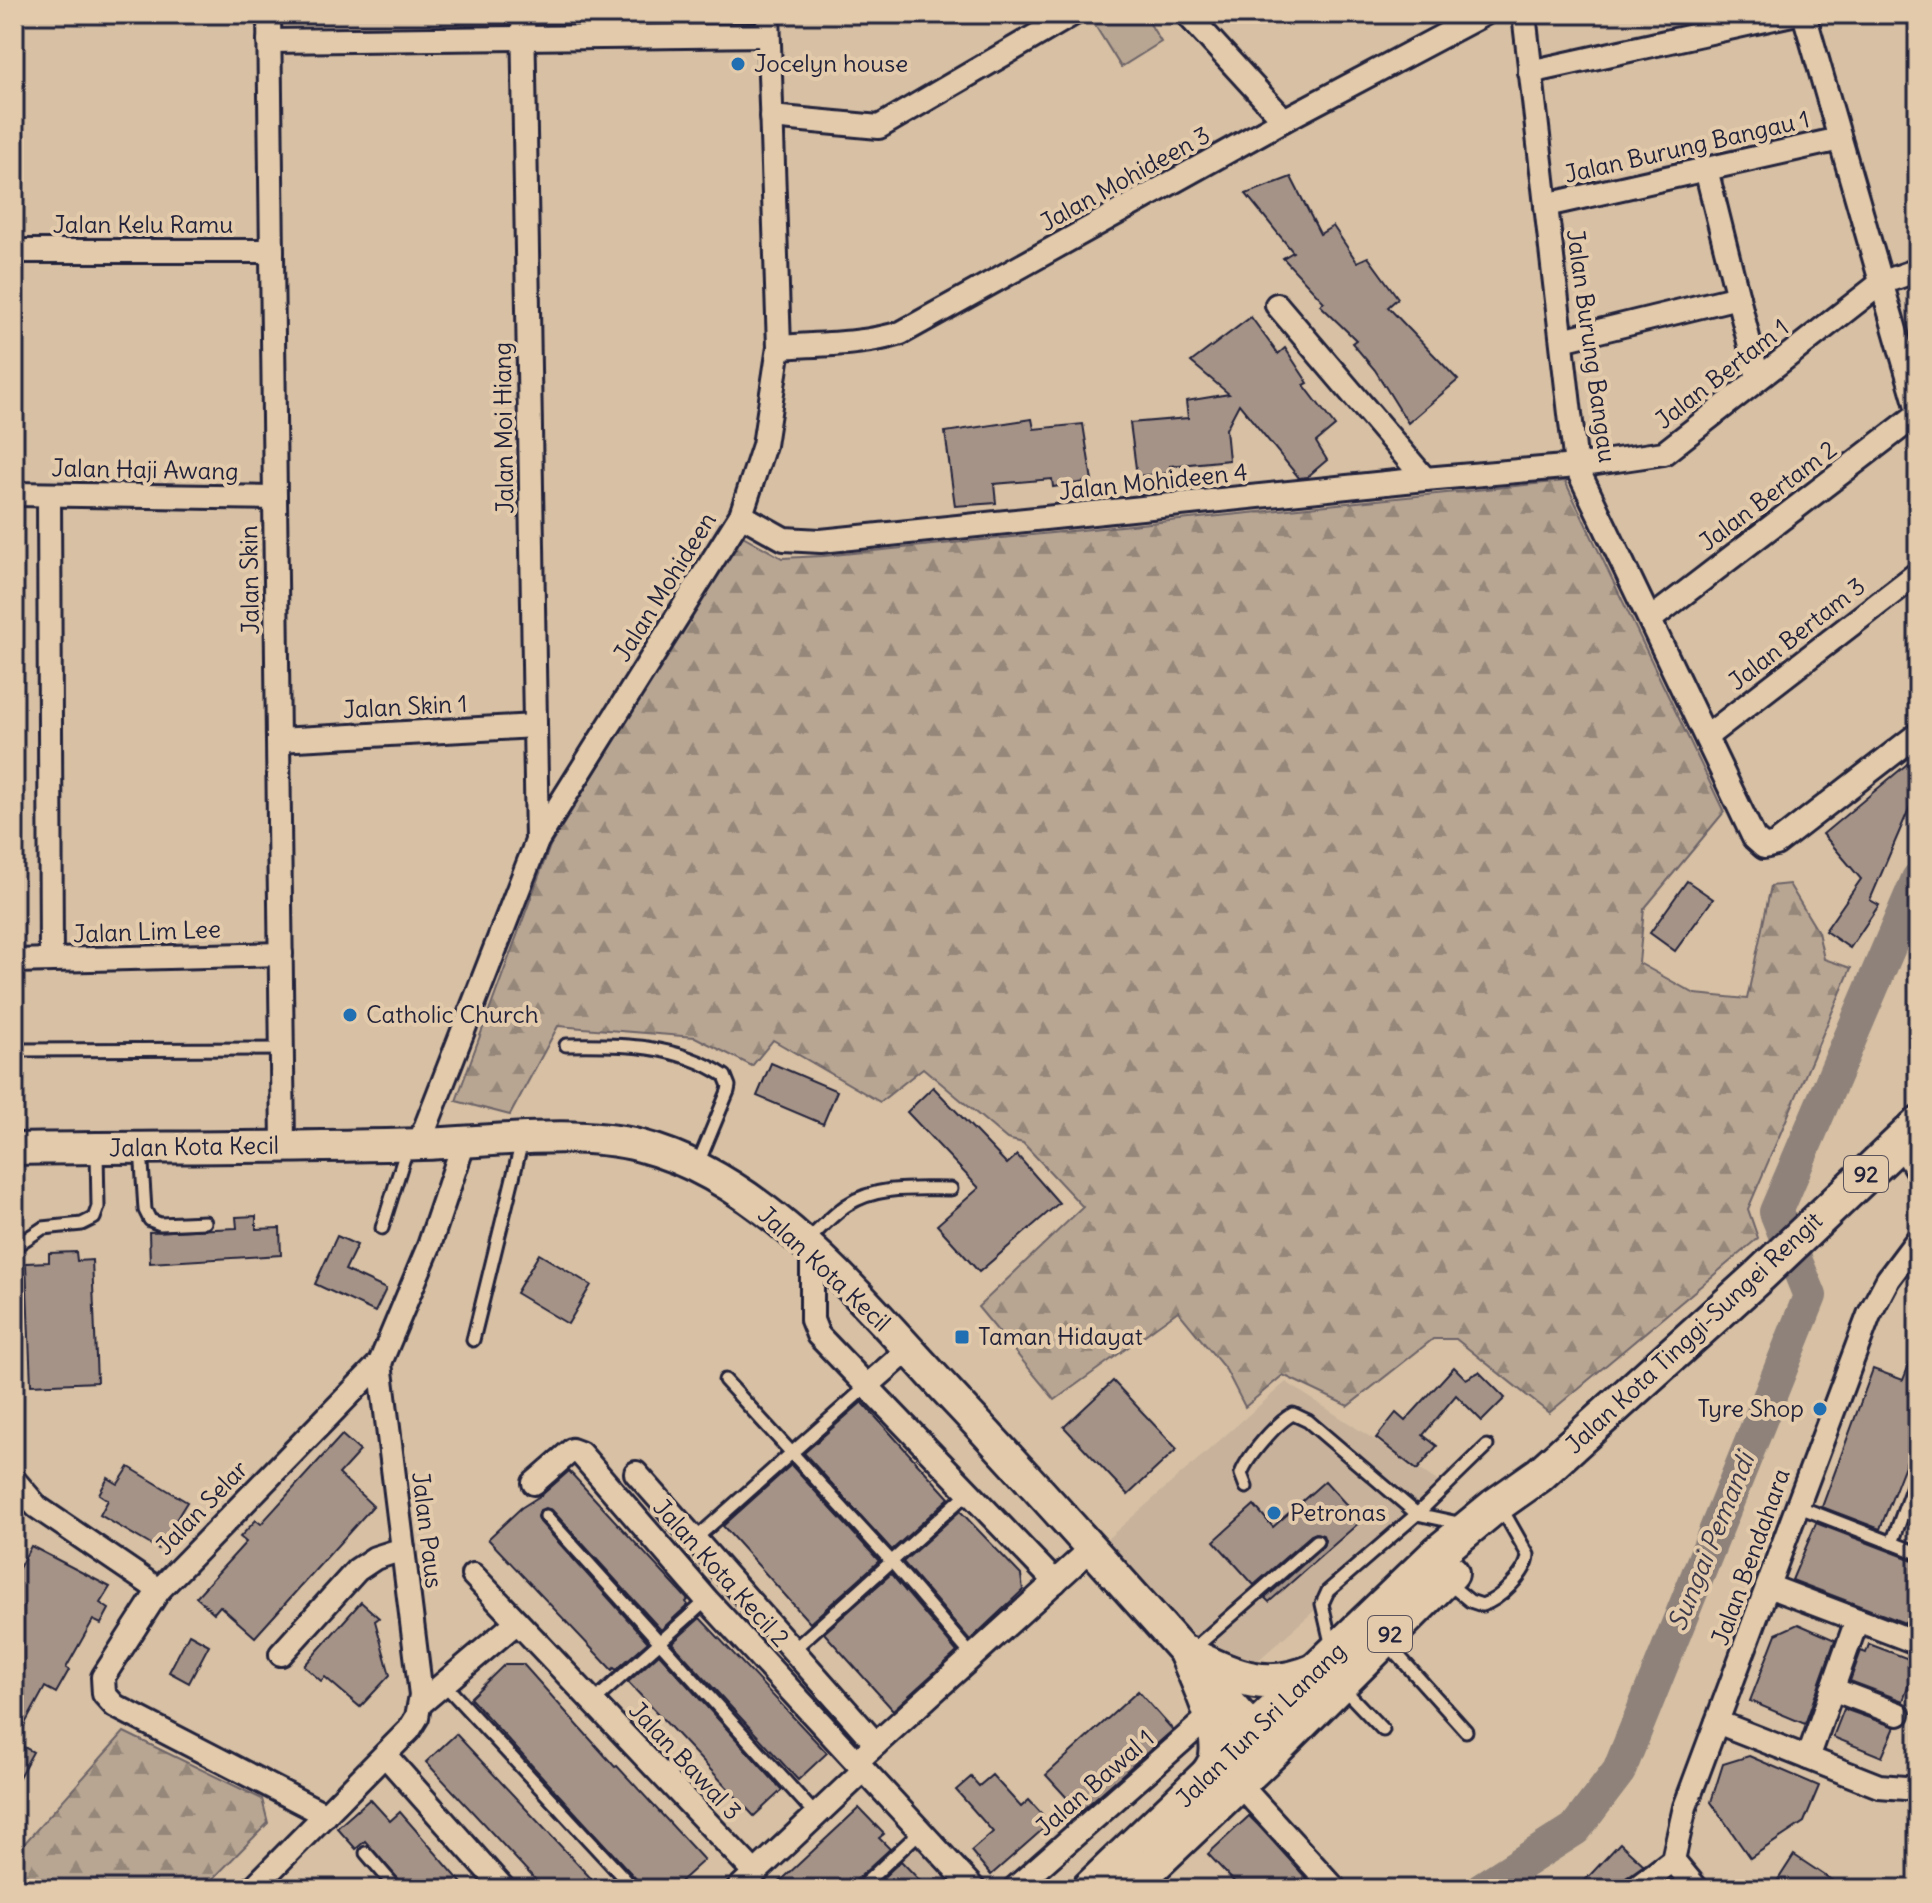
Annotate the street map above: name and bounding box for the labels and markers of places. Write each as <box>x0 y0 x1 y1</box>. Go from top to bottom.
place label: Jocelyn house <box>754 48 908 78</box>
marker: Jocelyn house <box>729 55 747 73</box>
place label: Catholic Church <box>366 999 539 1029</box>
marker: Catholic Church <box>341 1006 359 1024</box>
place label: Taman Hidayat <box>978 1321 1143 1351</box>
marker: Taman Hidayat <box>953 1328 971 1346</box>
place label: Tyre Shop <box>1697 1393 1804 1423</box>
marker: Tyre Shop <box>1811 1400 1829 1418</box>
place label: Petronas <box>1290 1497 1386 1527</box>
marker: Petronas <box>1265 1504 1283 1522</box>

